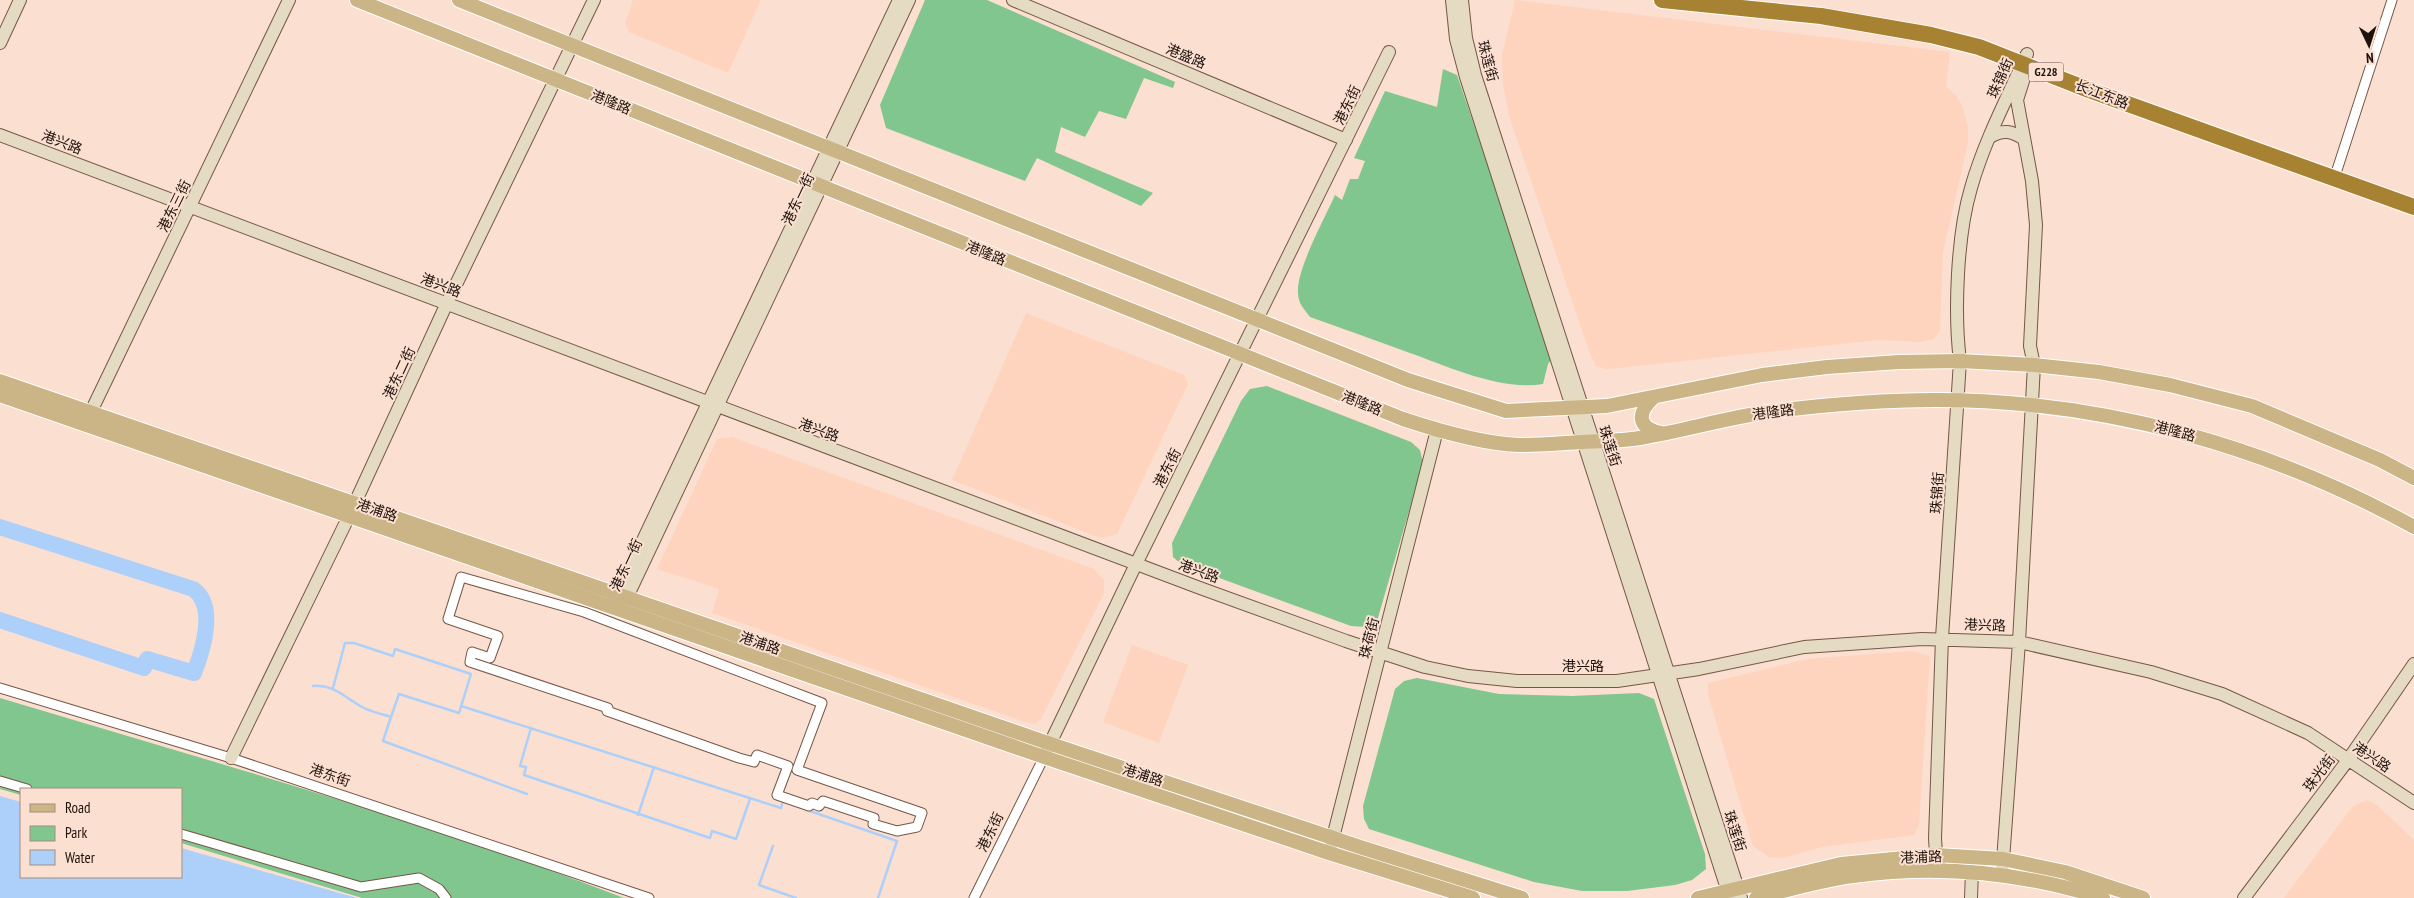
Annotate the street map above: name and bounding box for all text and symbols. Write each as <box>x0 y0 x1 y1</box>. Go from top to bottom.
north arrow <box>2344 20 2394 70</box>
street label: 珠莲街 <box>1474 38 1502 84</box>
street label: 港盛路 <box>1163 40 1209 72</box>
text: N <box>2366 49 2374 67</box>
street label: 珠锦街 <box>1983 55 2017 101</box>
road number: G228 <box>2028 62 2064 82</box>
street label: 长江东路 <box>2073 76 2131 112</box>
street label: 港东街 <box>1330 82 1364 128</box>
street label: 港隆路 <box>588 86 634 118</box>
street label: 港兴路 <box>39 126 85 158</box>
street label: 港东一街 <box>778 170 818 228</box>
street label: 港东三街 <box>154 177 194 235</box>
street label: 港隆路 <box>963 237 1009 269</box>
street label: 港兴路 <box>418 269 464 301</box>
street label: 港东二街 <box>379 344 419 402</box>
street label: 港隆路 <box>1339 387 1385 419</box>
street label: 港隆路 <box>1751 401 1795 423</box>
street label: 港兴路 <box>796 414 842 446</box>
street label: 港隆路 <box>2152 417 2198 445</box>
street label: 珠莲街 <box>1595 423 1625 469</box>
street label: 港东街 <box>1149 445 1185 491</box>
street label: 珠锦街 <box>1927 471 1947 515</box>
street label: 港浦路 <box>354 495 400 525</box>
street label: 港东一街 <box>606 536 646 594</box>
street label: 港兴路 <box>1176 555 1222 587</box>
street label: 珠荷街 <box>1355 615 1383 661</box>
street label: 港兴路 <box>1964 615 2006 635</box>
street label: 港浦路 <box>737 628 783 658</box>
street label: 港兴路 <box>1562 657 1604 675</box>
street label: 港兴路 <box>2350 738 2394 776</box>
street label: 珠光街 <box>2299 751 2339 795</box>
street label: 港东街 <box>307 760 353 790</box>
street label: 港浦路 <box>1120 760 1166 790</box>
legend <box>20 788 182 878</box>
text: Road <box>65 798 91 817</box>
street label: 珠莲街 <box>1720 808 1750 854</box>
street label: 港东街 <box>973 809 1007 855</box>
text: Park <box>65 823 87 842</box>
street label: 港浦路 <box>1900 847 1942 867</box>
text: Water <box>65 848 96 867</box>

